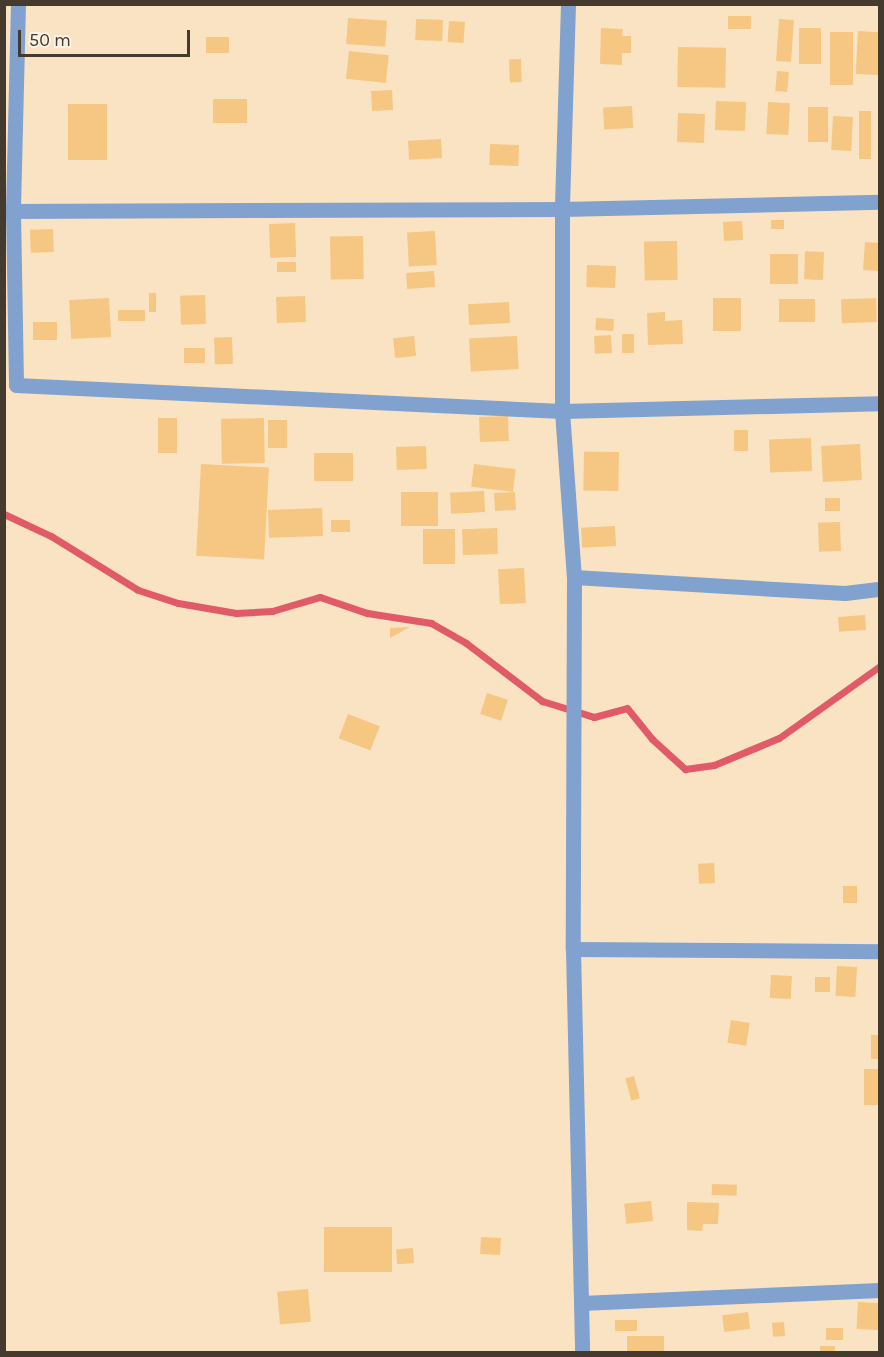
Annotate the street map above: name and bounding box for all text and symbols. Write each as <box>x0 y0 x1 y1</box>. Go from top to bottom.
scale bar <box>21 18 194 56</box>
text: 50 m <box>29 29 71 51</box>

